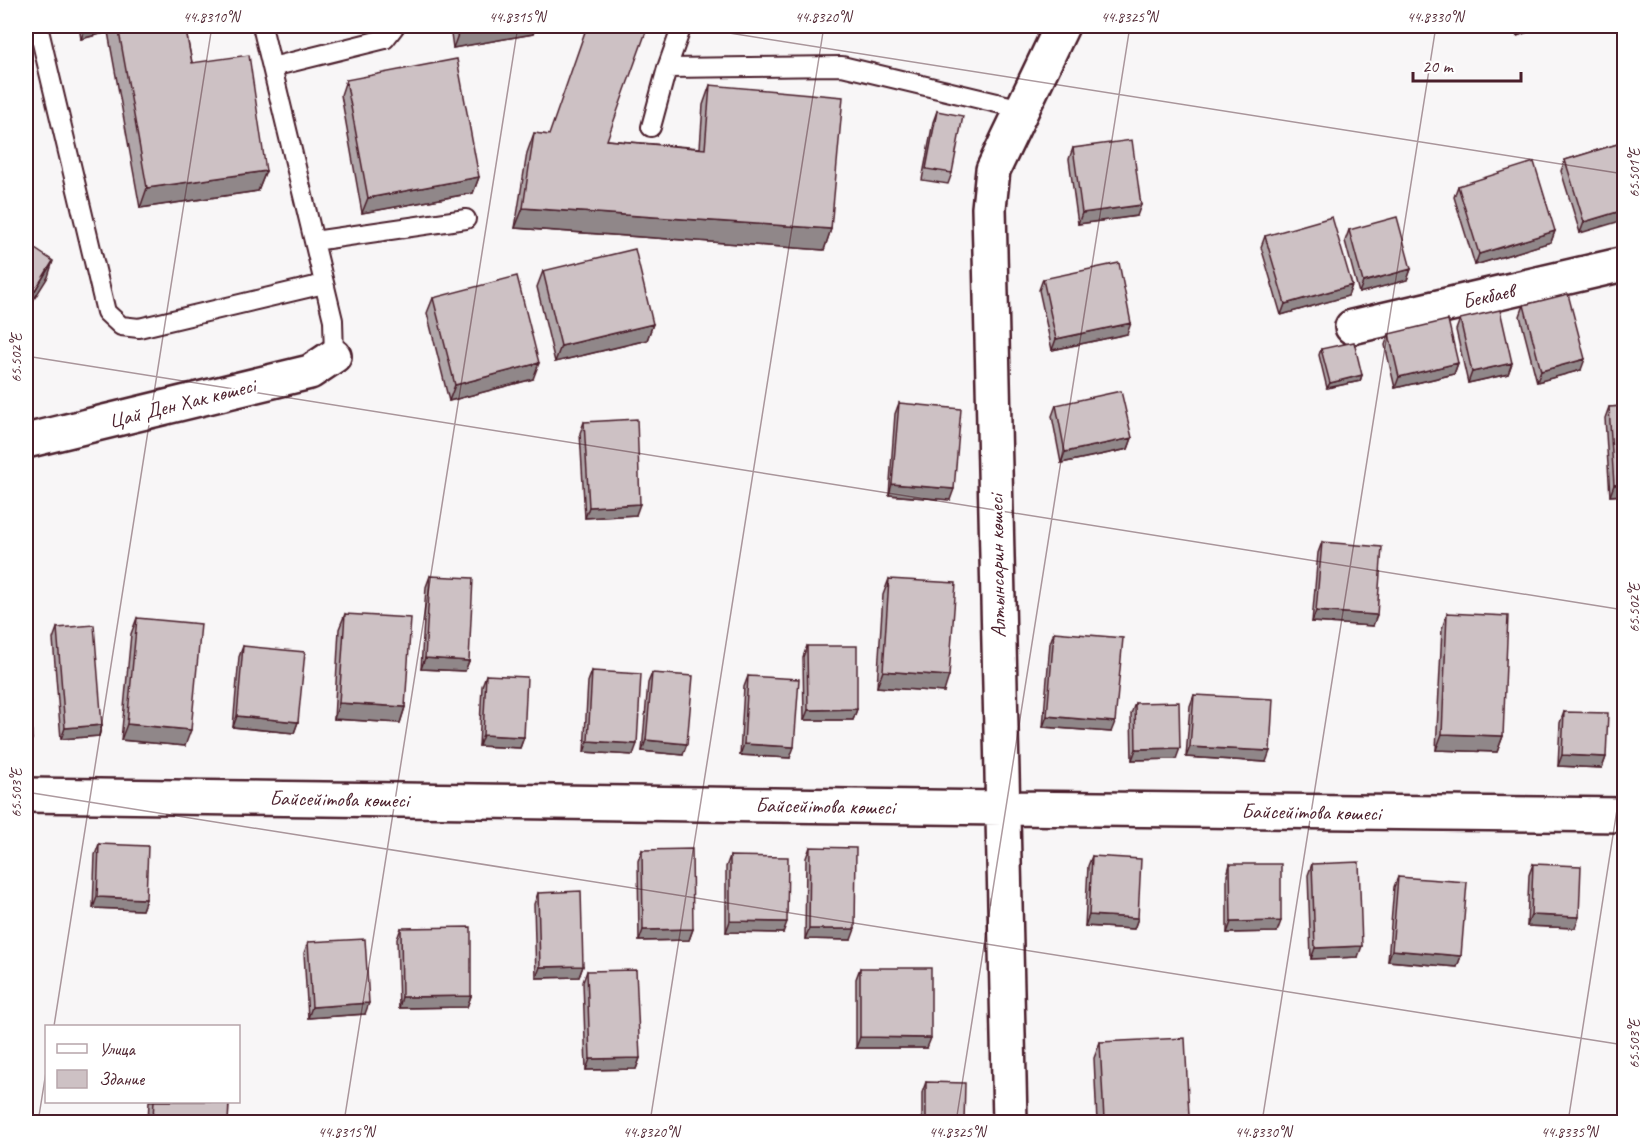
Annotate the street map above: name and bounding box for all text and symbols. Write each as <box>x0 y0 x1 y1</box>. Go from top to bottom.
text: 44.8310°N <box>183 8 242 27</box>
text: 44.8315°N <box>489 8 548 27</box>
text: 44.8320°N <box>795 8 854 27</box>
text: 44.8325°N <box>1101 8 1160 27</box>
text: 44.8330°N <box>1407 8 1466 27</box>
scale bar <box>1413 45 1521 83</box>
text: 20 m <box>1422 55 1455 77</box>
text: 65.501°E <box>1625 146 1644 197</box>
street label: Бекбаев <box>1459 276 1521 315</box>
text: 65.502°E <box>7 331 26 382</box>
street label: Цай Ден Хак көшесі <box>106 371 261 434</box>
street label: Алтынсарин көшесі <box>983 491 1011 638</box>
text: 65.502°E <box>1625 581 1644 632</box>
text: 65.503°E <box>7 766 26 817</box>
street label: Байсейітова көшесі <box>269 785 412 813</box>
street label: Байсейітова көшесі <box>755 792 898 820</box>
street label: Байсейітова көшесі <box>1241 798 1384 826</box>
text: 65.503°E <box>1625 1017 1644 1068</box>
legend <box>45 1025 240 1103</box>
text: Улица <box>99 1038 136 1060</box>
text: Здание <box>99 1068 145 1090</box>
text: 44.8315°N <box>318 1123 377 1142</box>
text: 44.8320°N <box>623 1123 682 1142</box>
text: 44.8325°N <box>929 1123 988 1142</box>
text: 44.8330°N <box>1235 1123 1294 1142</box>
text: 44.8335°N <box>1541 1123 1600 1142</box>

